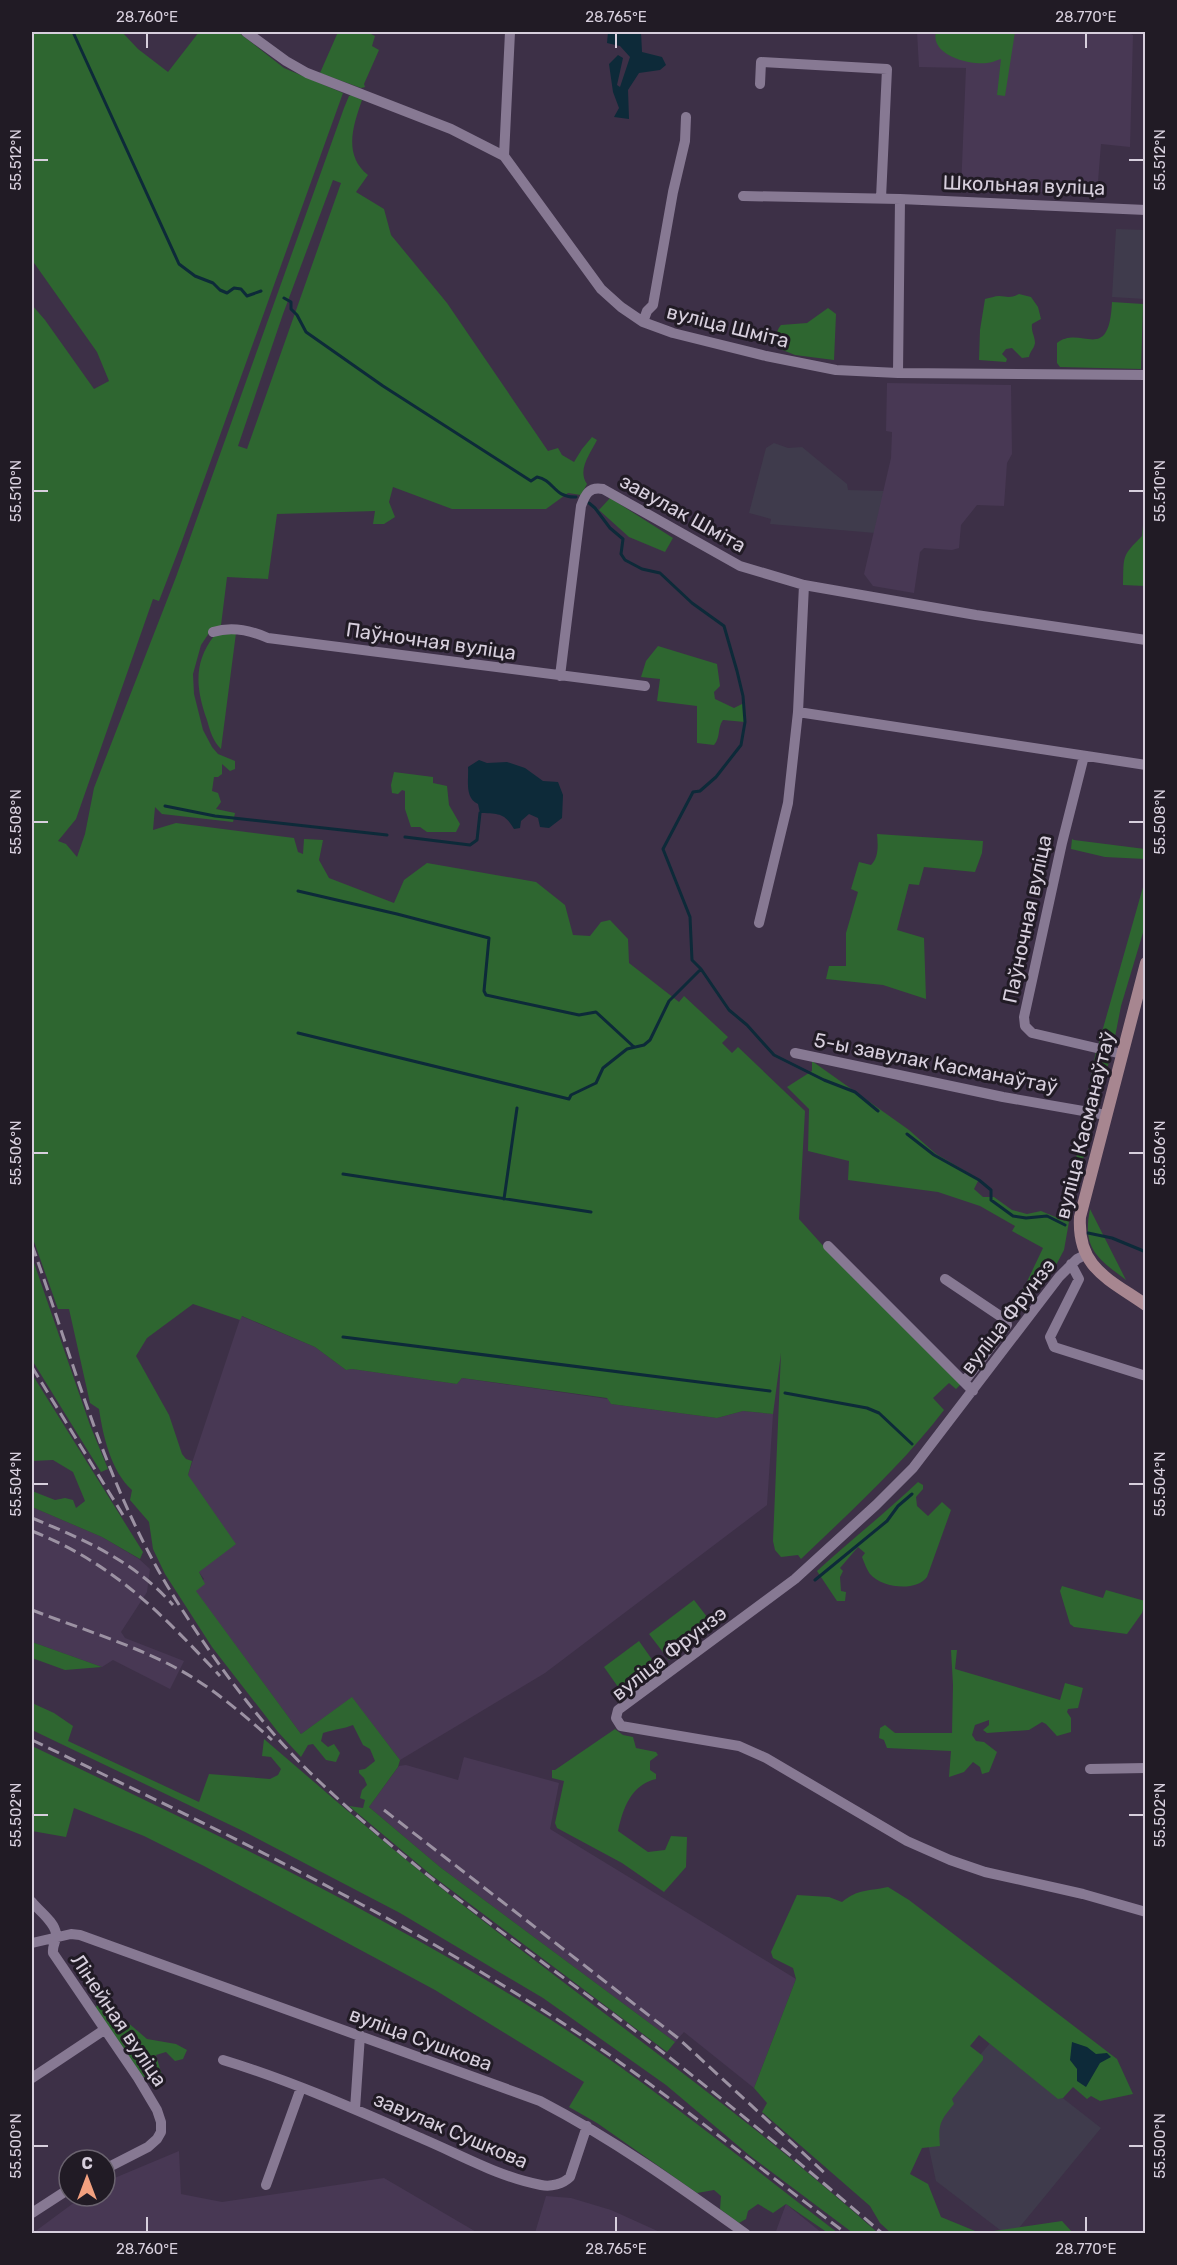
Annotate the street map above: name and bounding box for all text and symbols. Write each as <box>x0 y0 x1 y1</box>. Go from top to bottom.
text: 28.760°E <box>116 8 178 26</box>
text: 28.765°E <box>585 8 647 26</box>
text: 28.770°E <box>1055 8 1117 26</box>
text: 55.512°N <box>7 129 25 191</box>
text: 55.512°N <box>1151 129 1169 191</box>
street label: Школьная вуліца <box>942 170 1106 200</box>
street label: вуліца Шміта <box>664 299 792 353</box>
text: 55.510°N <box>7 460 25 522</box>
text: 55.510°N <box>1151 460 1169 522</box>
street label: завулак Шміта <box>616 469 750 557</box>
street label: Паўночная вуліца <box>344 617 518 665</box>
text: 55.508°N <box>7 789 25 855</box>
text: 55.508°N <box>1151 789 1169 855</box>
street label: Паўночная вуліца <box>997 833 1057 1005</box>
street label: 5-ы завулак Касманаўтаў <box>812 1028 1060 1098</box>
street label: вуліца Касманаўтаў <box>1050 1029 1120 1221</box>
text: 55.506°N <box>7 1120 25 1186</box>
text: 55.506°N <box>1151 1120 1169 1186</box>
street label: вуліца Фрунзэ <box>956 1254 1060 1378</box>
text: 55.504°N <box>7 1451 25 1517</box>
text: 55.504°N <box>1151 1451 1169 1517</box>
street label: вуліца Фрунзэ <box>607 1601 731 1705</box>
text: 55.502°N <box>7 1783 25 1847</box>
text: 55.502°N <box>1151 1783 1169 1847</box>
street label: Лінейная вуліца <box>66 1949 172 2091</box>
street label: вуліца Сушкова <box>346 2002 496 2076</box>
street label: завулак Сушкова <box>370 2087 532 2173</box>
text: 55.500°N <box>7 2113 25 2179</box>
text: 55.500°N <box>1151 2113 1169 2179</box>
north arrow <box>57 2148 117 2208</box>
text: С <box>81 2154 93 2173</box>
text: 28.760°E <box>116 2240 178 2258</box>
text: 28.765°E <box>585 2240 647 2258</box>
text: 28.770°E <box>1055 2240 1117 2258</box>

